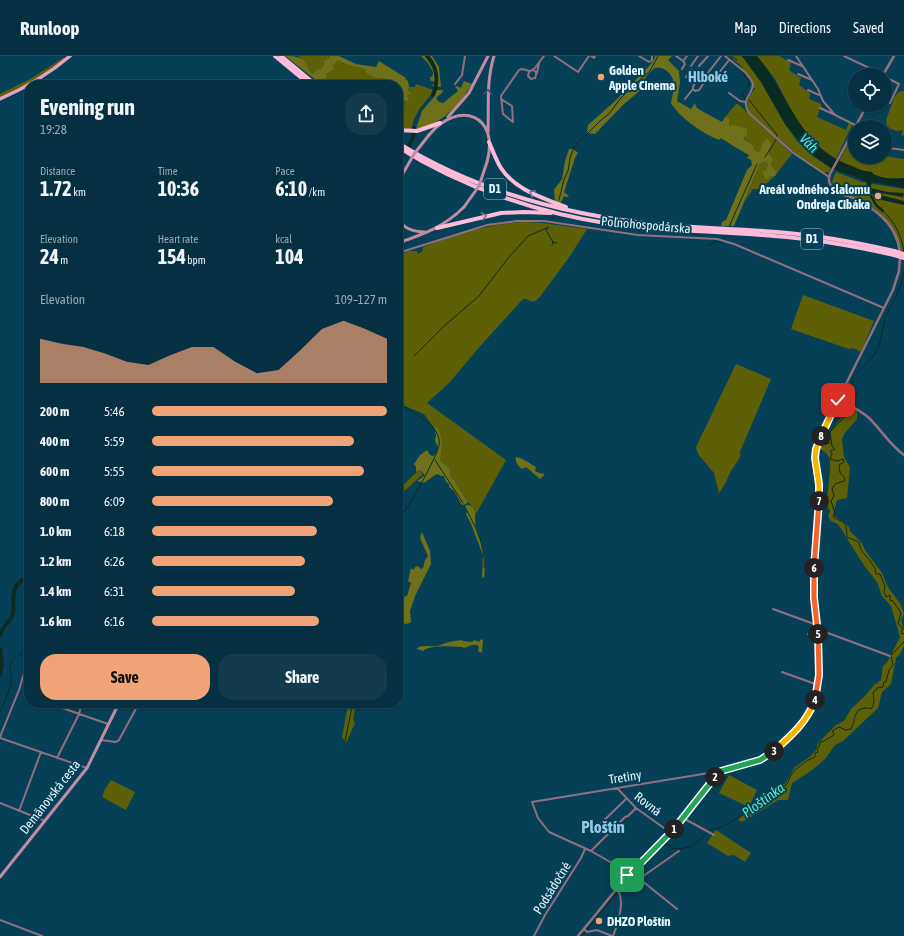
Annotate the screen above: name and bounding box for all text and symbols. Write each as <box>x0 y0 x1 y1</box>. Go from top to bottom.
text: Runloop <box>20 17 80 39</box>
text: Map <box>734 20 757 36</box>
text: Directions <box>779 20 831 36</box>
text: Saved <box>853 20 884 36</box>
place label: Golden Apple Cinema <box>608 63 675 93</box>
district label: Hlboké <box>688 68 728 85</box>
map controls <box>848 68 892 164</box>
button: locate <box>848 68 892 112</box>
marker: Golden Apple Cinema <box>596 72 606 82</box>
one-way arrow <box>484 89 492 95</box>
button: share <box>345 93 387 135</box>
text: Evening run <box>40 94 135 120</box>
button: layers <box>848 120 892 164</box>
text: 19:28 <box>40 122 67 137</box>
water label: Váh <box>796 130 822 156</box>
text: Distance <box>40 165 75 177</box>
text: Time <box>158 165 178 177</box>
text: Pace <box>275 165 295 177</box>
text: 1.72 <box>40 177 72 200</box>
text: 10:36 <box>158 177 199 200</box>
text: 6:10 <box>275 177 307 200</box>
road number: D1 <box>484 179 506 199</box>
place label: Areál vodného slalomu Ondreja Cibáka <box>759 182 870 212</box>
text: km <box>72 186 86 198</box>
text: /km <box>307 186 325 198</box>
one-way arrow <box>528 190 536 198</box>
marker: Areál vodného slalomu Ondreja Cibáka <box>873 191 883 201</box>
one-way arrow <box>481 213 487 221</box>
street label: Poľnohospodárska <box>601 214 691 236</box>
road number: D1 <box>801 229 823 249</box>
text: Elevation <box>40 233 78 245</box>
text: Heart rate <box>158 233 198 245</box>
text: kcal <box>275 233 292 245</box>
text: 24 <box>40 245 59 268</box>
text: 154 <box>158 245 186 268</box>
text: 104 <box>275 245 304 268</box>
text: m <box>59 254 68 266</box>
text: bpm <box>186 254 206 266</box>
text: Elevation <box>40 292 85 307</box>
text: 109–127 m <box>335 292 387 307</box>
pin <box>821 383 855 417</box>
icon: check <box>827 389 849 411</box>
text: 200 m <box>40 404 69 419</box>
text: 5:46 <box>104 404 125 419</box>
pin: 8 <box>811 426 831 446</box>
text: 8 <box>818 430 824 442</box>
text: 400 m <box>40 434 69 449</box>
text: 5:59 <box>104 434 125 449</box>
text: 600 m <box>40 464 69 479</box>
text: 5:55 <box>104 464 125 479</box>
pin: 7 <box>809 491 829 511</box>
text: 800 m <box>40 494 69 509</box>
text: 6:09 <box>104 494 125 509</box>
text: 7 <box>816 495 822 507</box>
text: 1.0 km <box>40 524 71 539</box>
text: 6:18 <box>104 524 125 539</box>
text: 1.2 km <box>40 554 71 569</box>
text: 6:26 <box>104 554 125 569</box>
pin: 6 <box>804 558 824 578</box>
text: 6 <box>811 562 817 574</box>
text: 1.4 km <box>40 584 71 599</box>
text: 6:31 <box>104 584 125 599</box>
text: 1.6 km <box>40 614 71 629</box>
text: 6:16 <box>104 614 125 629</box>
pin: 5 <box>808 624 828 644</box>
text: 5 <box>815 628 821 640</box>
button: Save <box>40 654 210 700</box>
button: Share <box>218 654 387 700</box>
pin: 4 <box>805 690 825 710</box>
text: 4 <box>812 694 818 706</box>
pin: 3 <box>764 741 784 761</box>
text: 3 <box>771 745 777 757</box>
street label: Demänovská cesta <box>17 757 83 837</box>
street label: Tretiny <box>607 767 643 787</box>
pin: 2 <box>705 767 725 787</box>
text: 2 <box>712 771 718 783</box>
water label: Ploštínka <box>739 779 788 821</box>
street label: Rovná <box>631 789 665 819</box>
district label: Ploštín <box>581 817 625 837</box>
pin: 1 <box>664 819 684 839</box>
text: 1 <box>671 823 677 835</box>
pin <box>610 858 644 892</box>
street label: Podsádočné <box>530 859 574 917</box>
icon: arrive <box>616 864 638 886</box>
place label: DHZO Ploštín <box>607 914 670 929</box>
marker: DHZO Ploštín <box>594 916 604 926</box>

